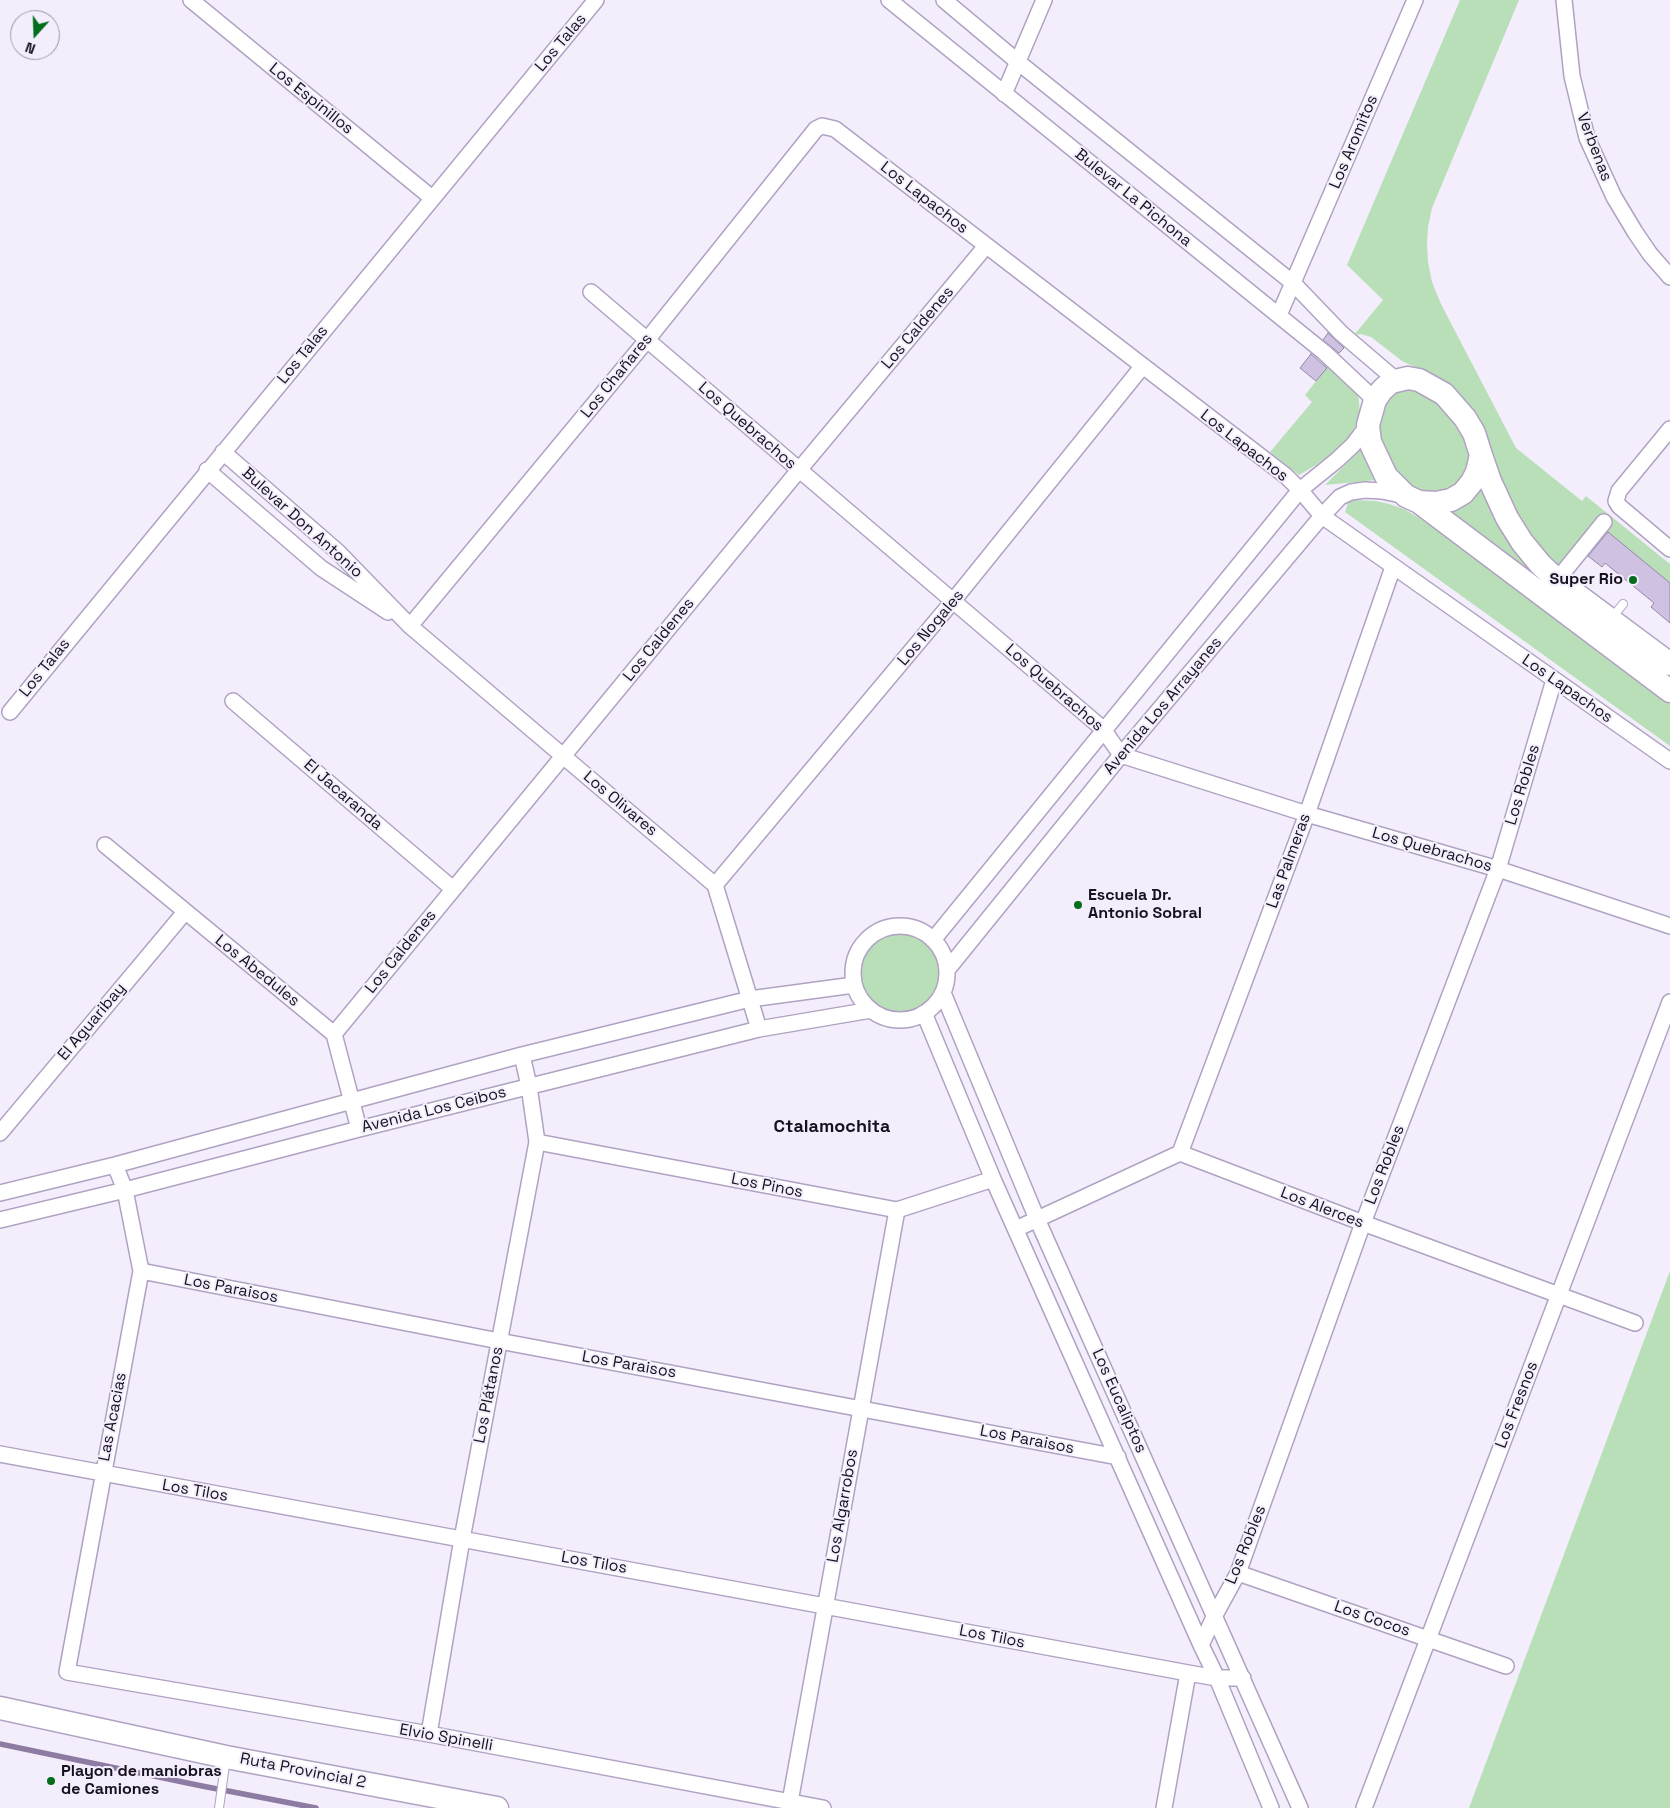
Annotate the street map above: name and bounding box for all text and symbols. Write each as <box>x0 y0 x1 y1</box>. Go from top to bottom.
north arrow <box>10 10 60 60</box>
street label: Los Talas <box>531 10 591 76</box>
text: N <box>23 38 38 58</box>
street label: Los Espinillos <box>265 59 357 139</box>
street label: Los Aromitos <box>1326 92 1382 192</box>
street label: Verbenas <box>1572 110 1616 184</box>
street label: Bulevar La Pichona <box>1071 145 1195 251</box>
street label: Los Lapachos <box>876 158 972 238</box>
street label: Los Caldenes <box>878 283 958 373</box>
street label: Los Talas <box>274 322 332 388</box>
street label: Los Chañares <box>577 330 657 422</box>
street label: Los Quebrachos <box>694 378 800 474</box>
street label: Los Lapachos <box>1196 406 1292 486</box>
street label: Bulevar Don Antonio <box>238 464 366 582</box>
place label: Super Rio <box>1549 570 1623 590</box>
marker: Super Rio <box>1627 574 1639 586</box>
street label: Los Nogales <box>894 586 968 670</box>
street label: Los Caldenes <box>619 594 699 686</box>
street label: Avenida Los Arrayanes <box>1100 633 1226 779</box>
street label: Los Talas <box>16 635 74 701</box>
street label: Los Quebrachos <box>1001 640 1107 736</box>
street label: Los Lapachos <box>1518 651 1616 727</box>
street label: Los Robles <box>1502 742 1544 828</box>
street label: El Jacaranda <box>300 756 386 834</box>
street label: Los Olivares <box>579 767 661 841</box>
street label: Las Palmeras <box>1263 811 1315 911</box>
street label: Los Quebrachos <box>1370 824 1494 876</box>
place label: Escuela Dr. Antonio Sobral <box>1088 886 1202 924</box>
marker: Escuela Dr. Antonio Sobral <box>1072 899 1084 911</box>
street label: Los Caldenes <box>361 906 441 998</box>
street label: Los Abedules <box>211 931 303 1011</box>
street label: El Aguaribay <box>54 979 130 1065</box>
street label: Avenida Los Ceibos <box>360 1083 508 1137</box>
district label: Ctalamochita <box>774 1116 890 1138</box>
street label: Los Robles <box>1361 1123 1409 1207</box>
street label: Los Pinos <box>729 1170 805 1202</box>
street label: Los Alerces <box>1278 1183 1366 1233</box>
street label: Los Paraisos <box>182 1270 280 1308</box>
street label: Los Plátanos <box>470 1345 508 1445</box>
street label: Los Eucaliptos <box>1087 1346 1151 1456</box>
street label: Los Paraisos <box>580 1347 678 1383</box>
street label: Los Fresnos <box>1492 1359 1542 1451</box>
street label: Las Acacias <box>95 1371 131 1463</box>
street label: Los Paraisos <box>978 1421 1076 1459</box>
street label: Los Algarrobos <box>824 1448 862 1564</box>
street label: Los Tilos <box>161 1476 229 1506</box>
street label: Los Robles <box>1222 1503 1270 1587</box>
street label: Los Tilos <box>560 1548 628 1578</box>
street label: Los Cocos <box>1331 1597 1413 1641</box>
street label: Los Tilos <box>958 1621 1026 1653</box>
street label: Elvio Spinelli <box>398 1720 494 1756</box>
street label: Ruta Provincial 2 <box>238 1749 368 1793</box>
place label: Playon de maniobras de Camiones <box>61 1762 222 1800</box>
marker: Playon de maniobras de Camiones <box>45 1775 57 1787</box>

